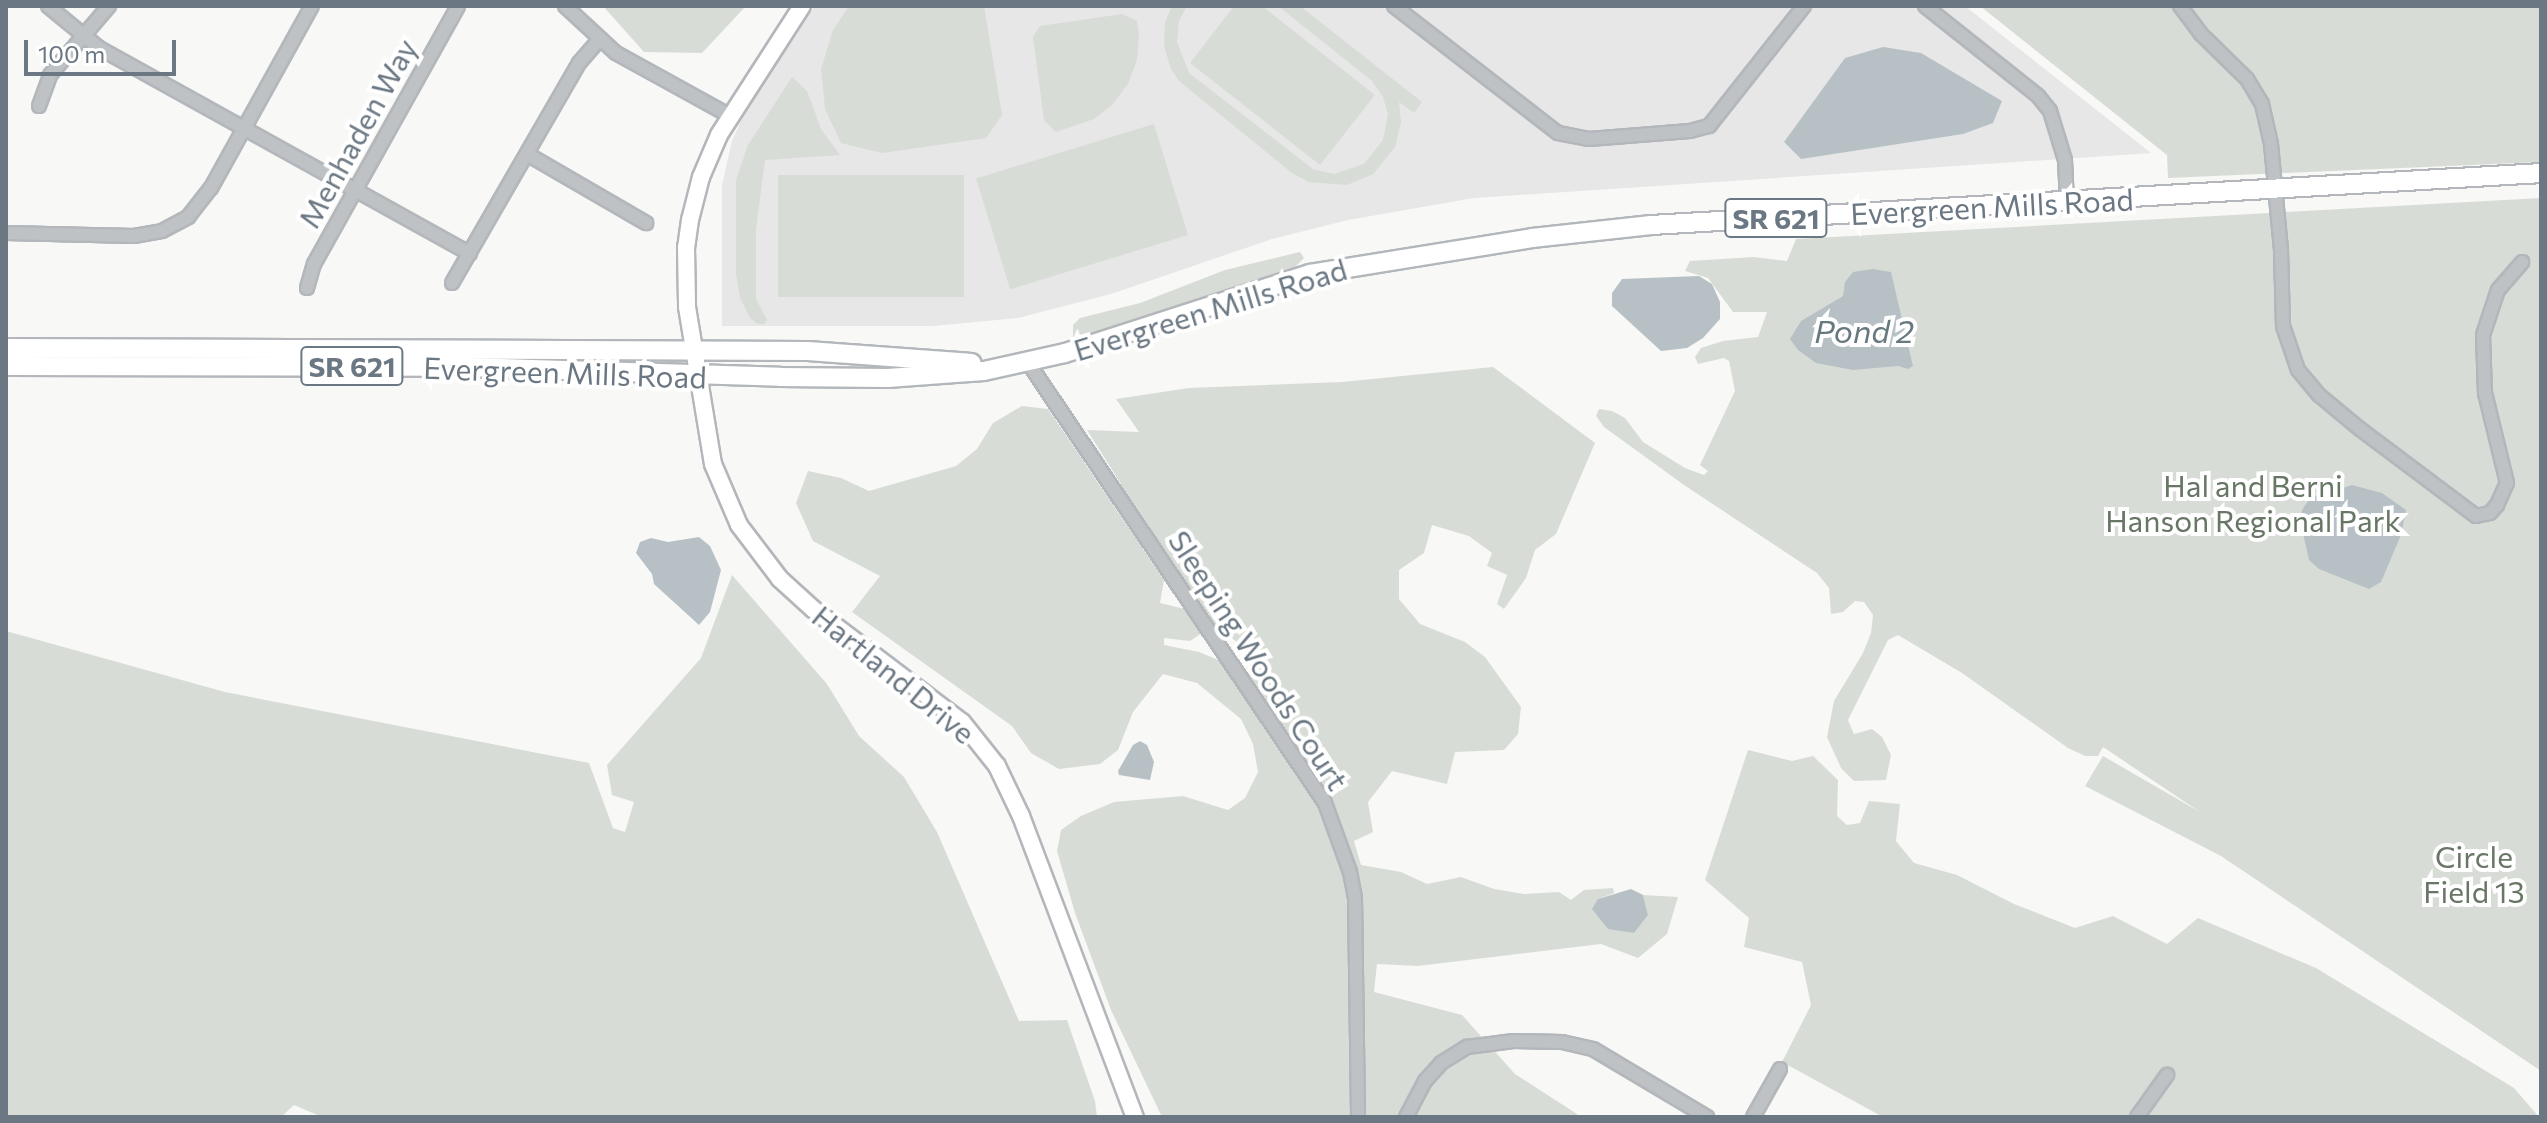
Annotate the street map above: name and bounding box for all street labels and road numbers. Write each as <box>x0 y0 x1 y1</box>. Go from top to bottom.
street label: Menhaden Way <box>290 32 424 234</box>
street label: Evergreen Mills Road <box>1850 181 2134 231</box>
road number: SR 621 <box>1724 194 1828 242</box>
street label: Evergreen Mills Road <box>1069 250 1351 368</box>
road number: SR 621 <box>300 342 404 390</box>
street label: Evergreen Mills Road <box>423 349 707 395</box>
street label: Sleeping Woods Court <box>1162 524 1356 796</box>
street label: Hartland Drive <box>806 598 982 750</box>

